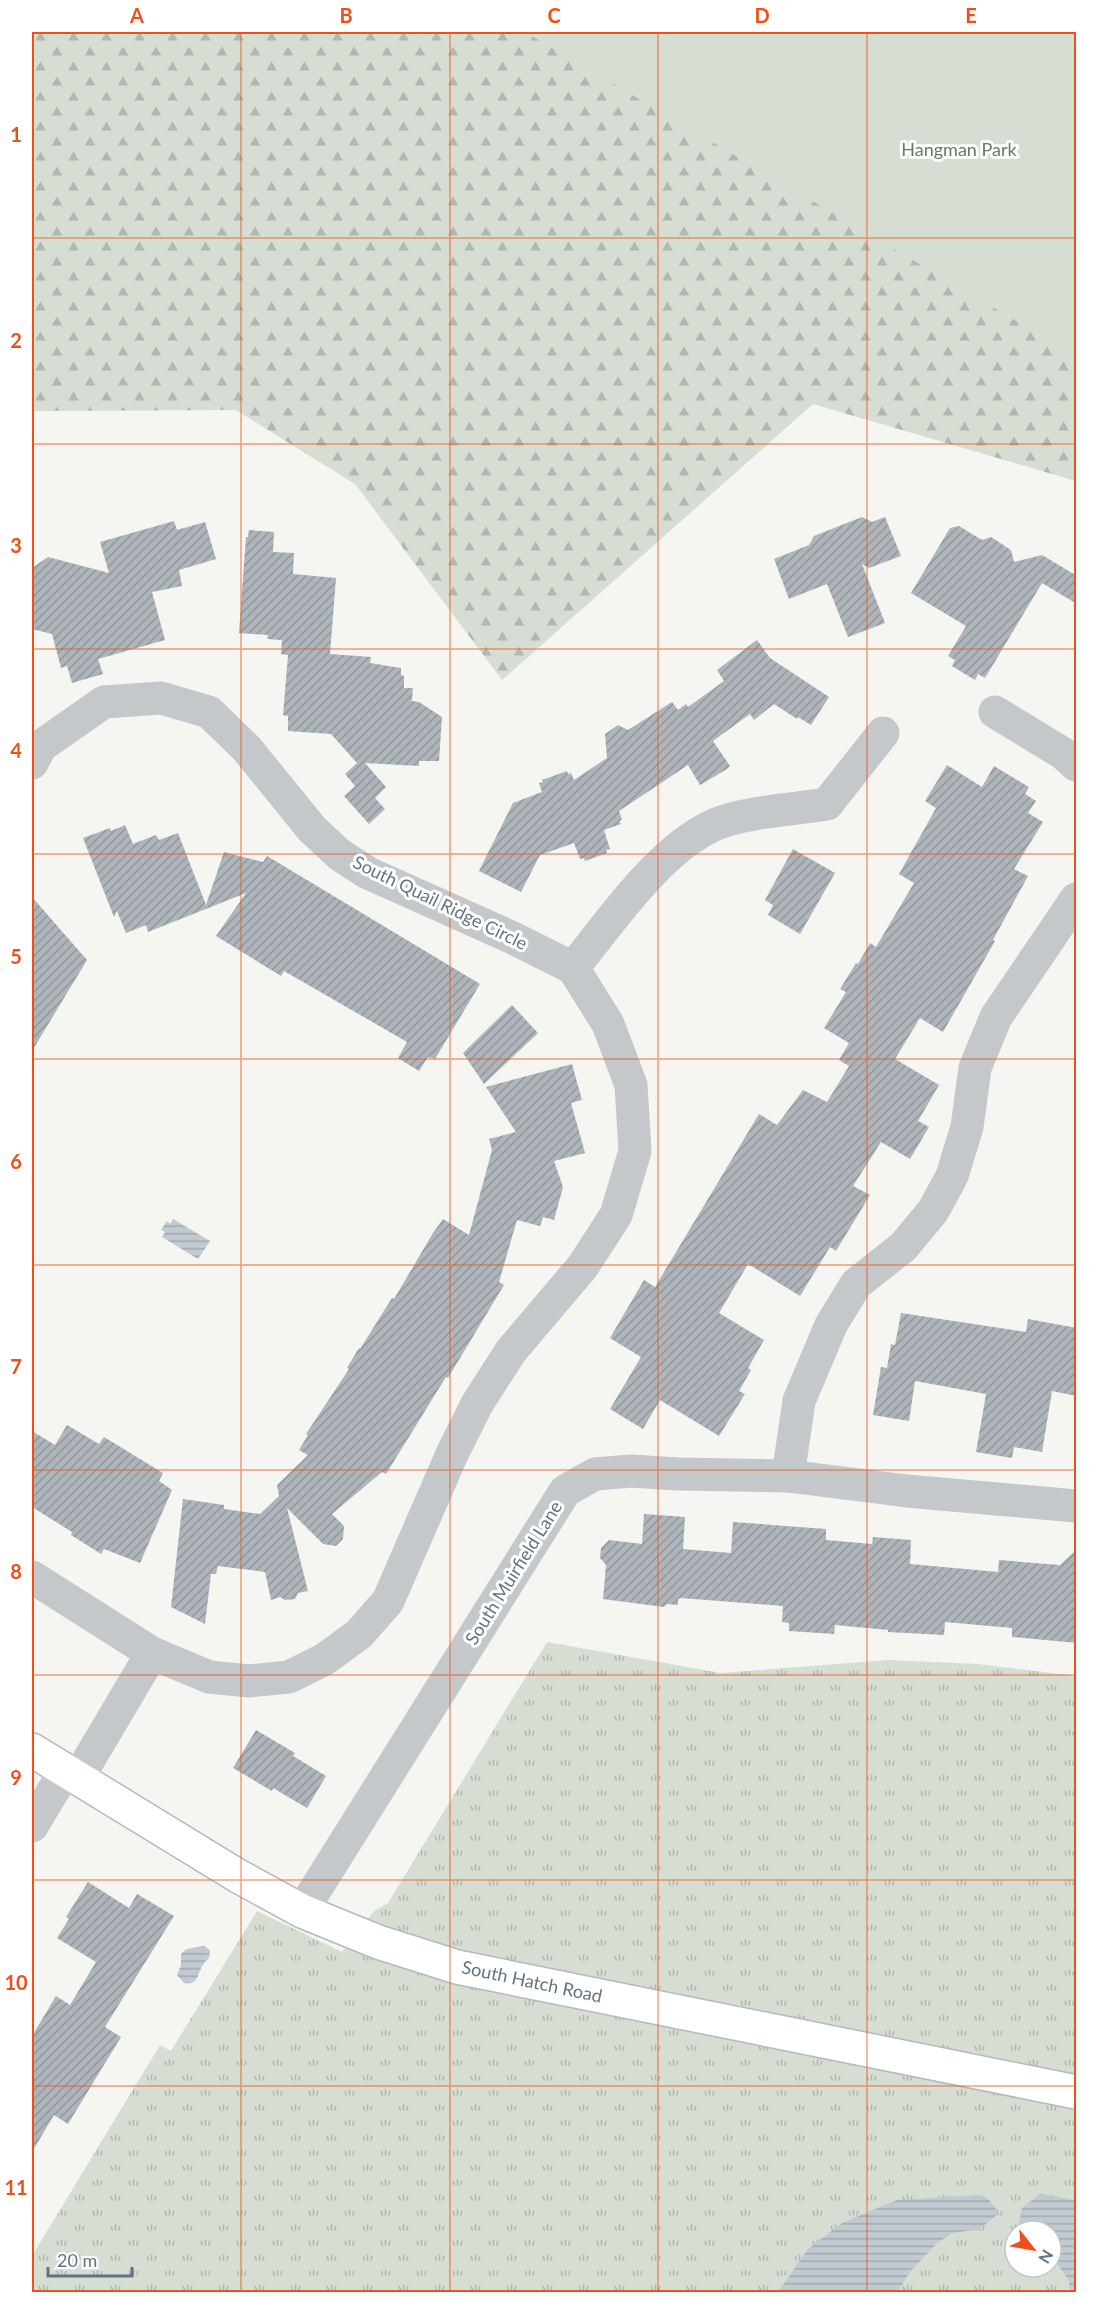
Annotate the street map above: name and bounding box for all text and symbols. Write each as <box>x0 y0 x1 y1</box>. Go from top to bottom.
text: A <box>129 3 144 27</box>
text: B <box>339 3 353 27</box>
text: C <box>547 3 561 27</box>
text: D <box>754 3 770 27</box>
text: E <box>965 3 977 27</box>
text: 1 <box>10 122 22 146</box>
park label: Hangman Park <box>901 138 1018 160</box>
text: 2 <box>10 328 22 352</box>
text: 3 <box>10 533 22 557</box>
text: 4 <box>10 738 22 762</box>
street label: South Quail Ridge Circle <box>350 850 531 954</box>
text: 5 <box>10 944 22 968</box>
text: 6 <box>10 1149 22 1173</box>
text: 7 <box>10 1354 22 1378</box>
street label: South Muirfield Lane <box>460 1497 566 1648</box>
text: 8 <box>10 1559 22 1583</box>
text: 9 <box>10 1765 22 1789</box>
street label: South Hatch Road <box>460 1955 604 2007</box>
text: 10 <box>4 1970 28 1994</box>
text: 11 <box>4 2175 28 2199</box>
north arrow <box>1003 2219 1063 2279</box>
scale bar <box>48 2240 132 2278</box>
text: N <box>1035 2247 1058 2267</box>
text: 20 m <box>57 2249 97 2271</box>

